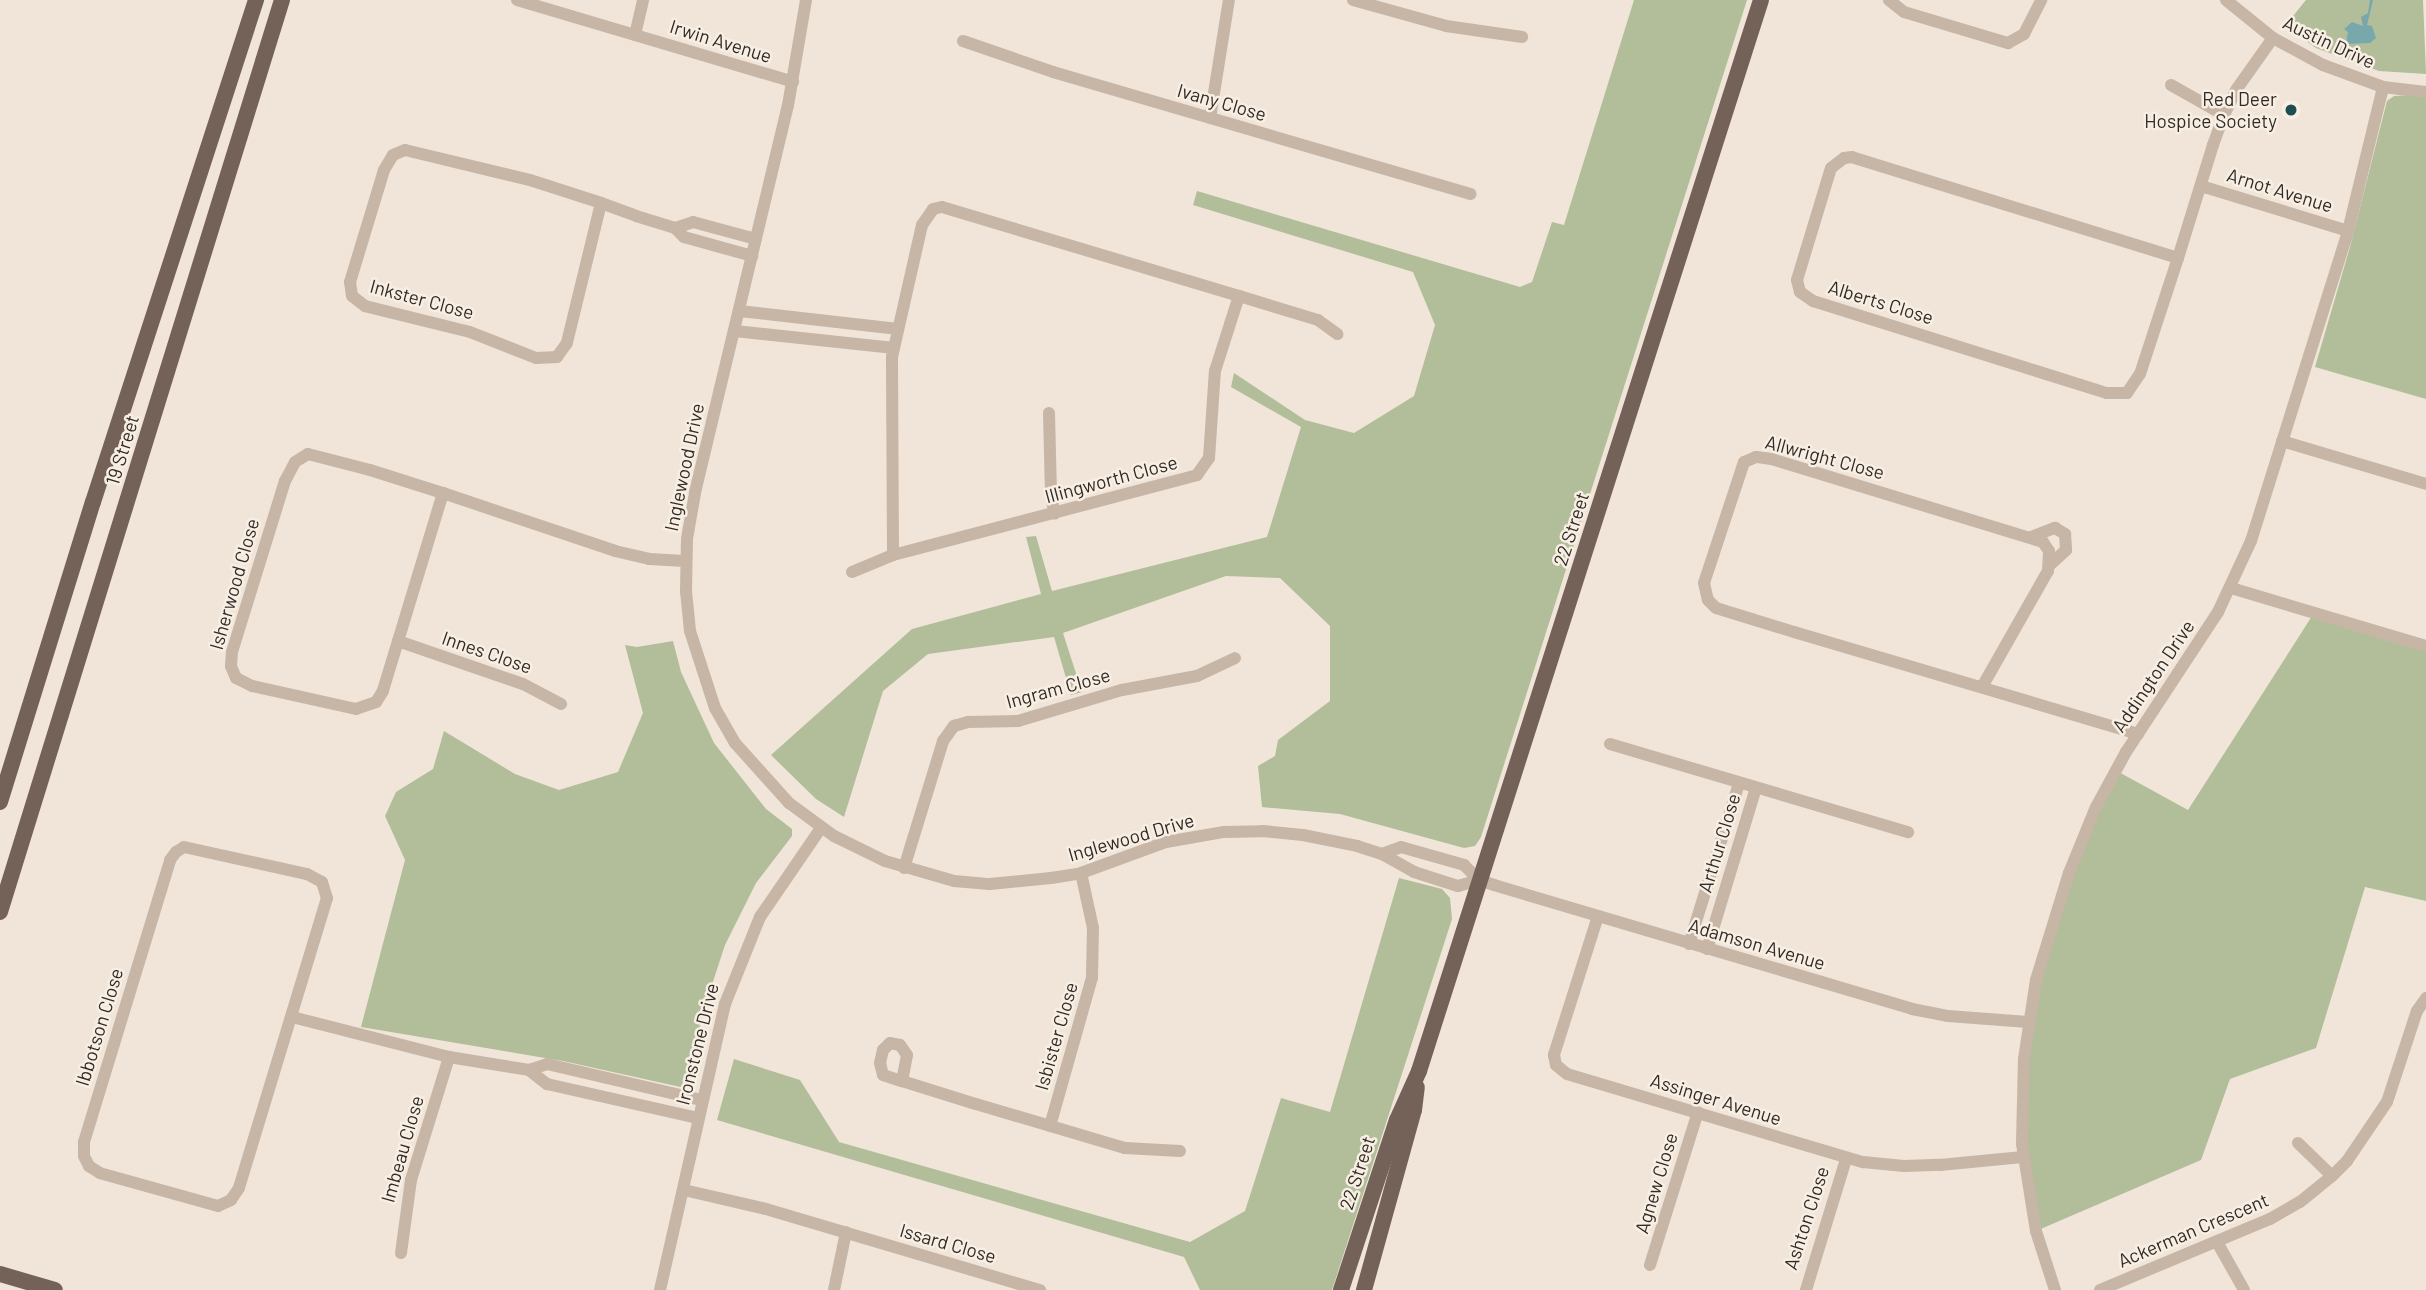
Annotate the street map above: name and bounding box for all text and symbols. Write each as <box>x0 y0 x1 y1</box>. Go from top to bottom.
street label: Austin Drive <box>2279 11 2379 73</box>
street label: Irwin Avenue <box>667 15 775 67</box>
street label: Ivany Close <box>1175 78 1269 126</box>
place label: Red Deer Hospice Society <box>2144 88 2277 132</box>
marker: Red Deer Hospice Society <box>2283 102 2299 118</box>
street label: Arnot Avenue <box>2224 163 2336 217</box>
street label: Inkster Close <box>368 274 476 324</box>
street label: Alberts Close <box>1826 275 1936 329</box>
street label: Inglewood Drive <box>659 401 709 533</box>
street label: 19 Street <box>101 412 143 488</box>
street label: Allwright Close <box>1763 430 1887 484</box>
street label: Illingworth Close <box>1042 450 1180 508</box>
street label: 22 Street <box>1548 489 1594 569</box>
street label: Isherwood Close <box>204 516 264 652</box>
street label: Addington Drive <box>2107 615 2199 737</box>
street label: Innes Close <box>439 626 535 678</box>
street label: Ingram Close <box>1003 663 1113 713</box>
street label: Arthur Close <box>1693 791 1745 895</box>
street label: Inglewood Drive <box>1065 808 1197 866</box>
street label: Adamson Avenue <box>1686 914 1828 974</box>
street label: Ibbotson Close <box>70 965 128 1089</box>
street label: Isbister Close <box>1030 979 1082 1093</box>
street label: Ironstone Drive <box>671 981 723 1107</box>
street label: Assinger Avenue <box>1648 1068 1784 1130</box>
street label: Imbeau Close <box>376 1093 428 1205</box>
street label: Agnew Close <box>1630 1130 1682 1236</box>
street label: 22 Street <box>1334 1133 1380 1213</box>
street label: Ashton Close <box>1779 1163 1833 1273</box>
street label: Ackerman Crescent <box>2114 1188 2272 1272</box>
street label: Issard Close <box>897 1218 999 1268</box>

